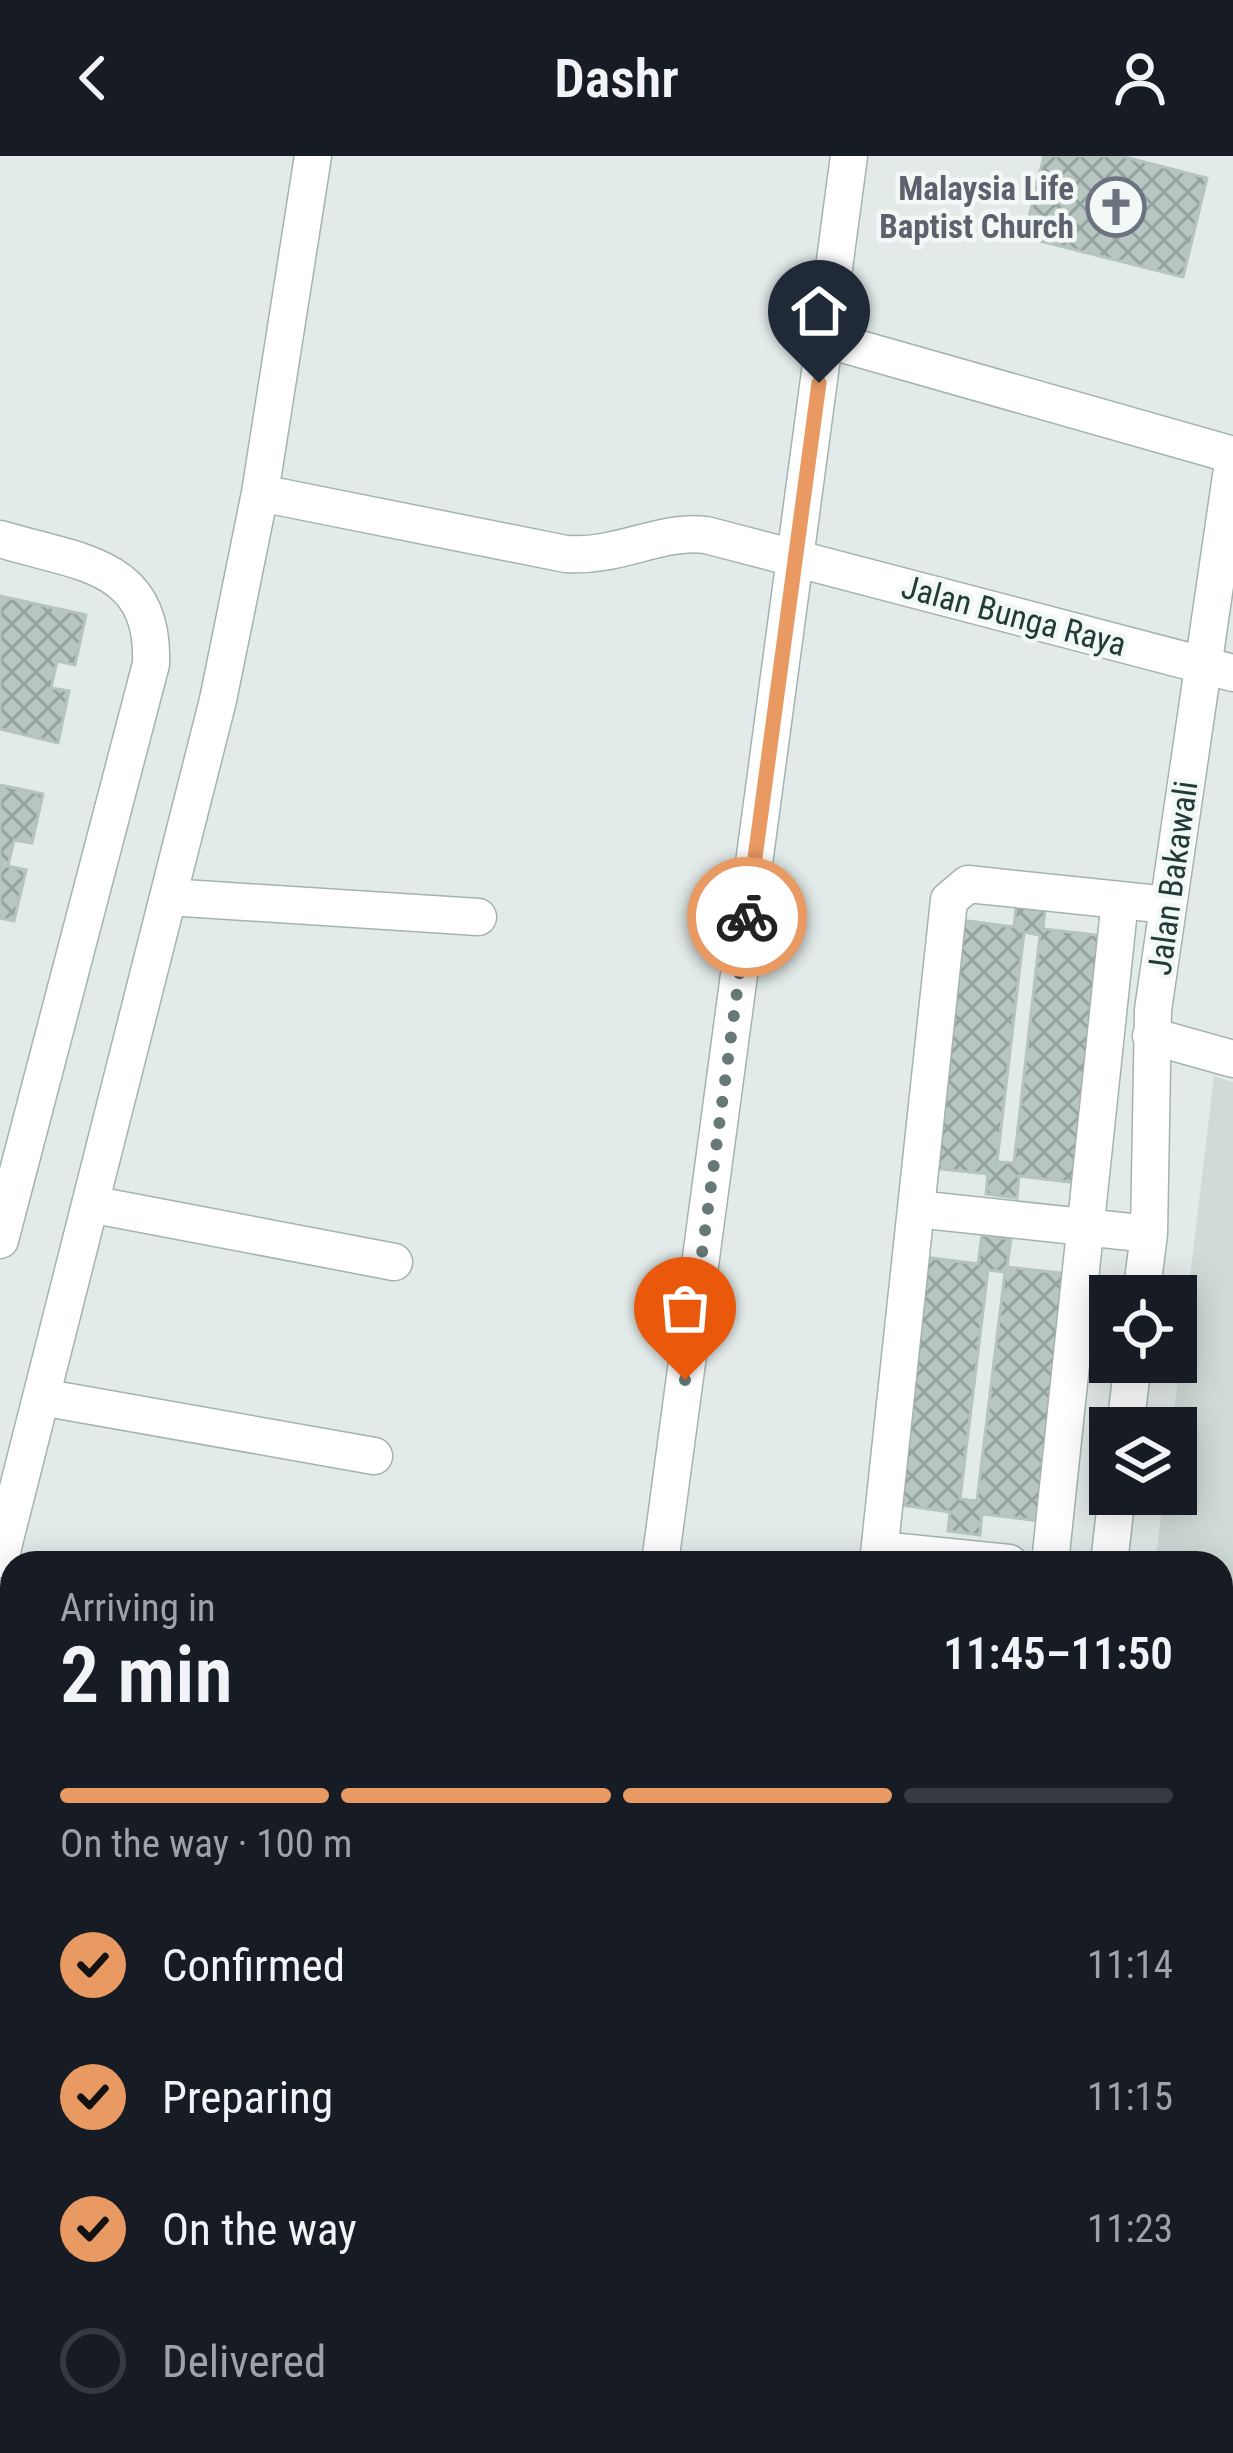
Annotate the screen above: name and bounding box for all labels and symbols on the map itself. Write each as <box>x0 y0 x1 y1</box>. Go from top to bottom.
place label: Malaysia Life Baptist Church <box>879 169 1074 246</box>
church icon: Malaysia Life Baptist Church <box>1085 176 1147 238</box>
pin <box>768 260 870 383</box>
street label: Jalan Bunga Raya <box>897 567 1130 664</box>
street label: Jalan Bakawali <box>1140 779 1205 978</box>
courier <box>687 857 807 977</box>
pin <box>634 1257 736 1380</box>

